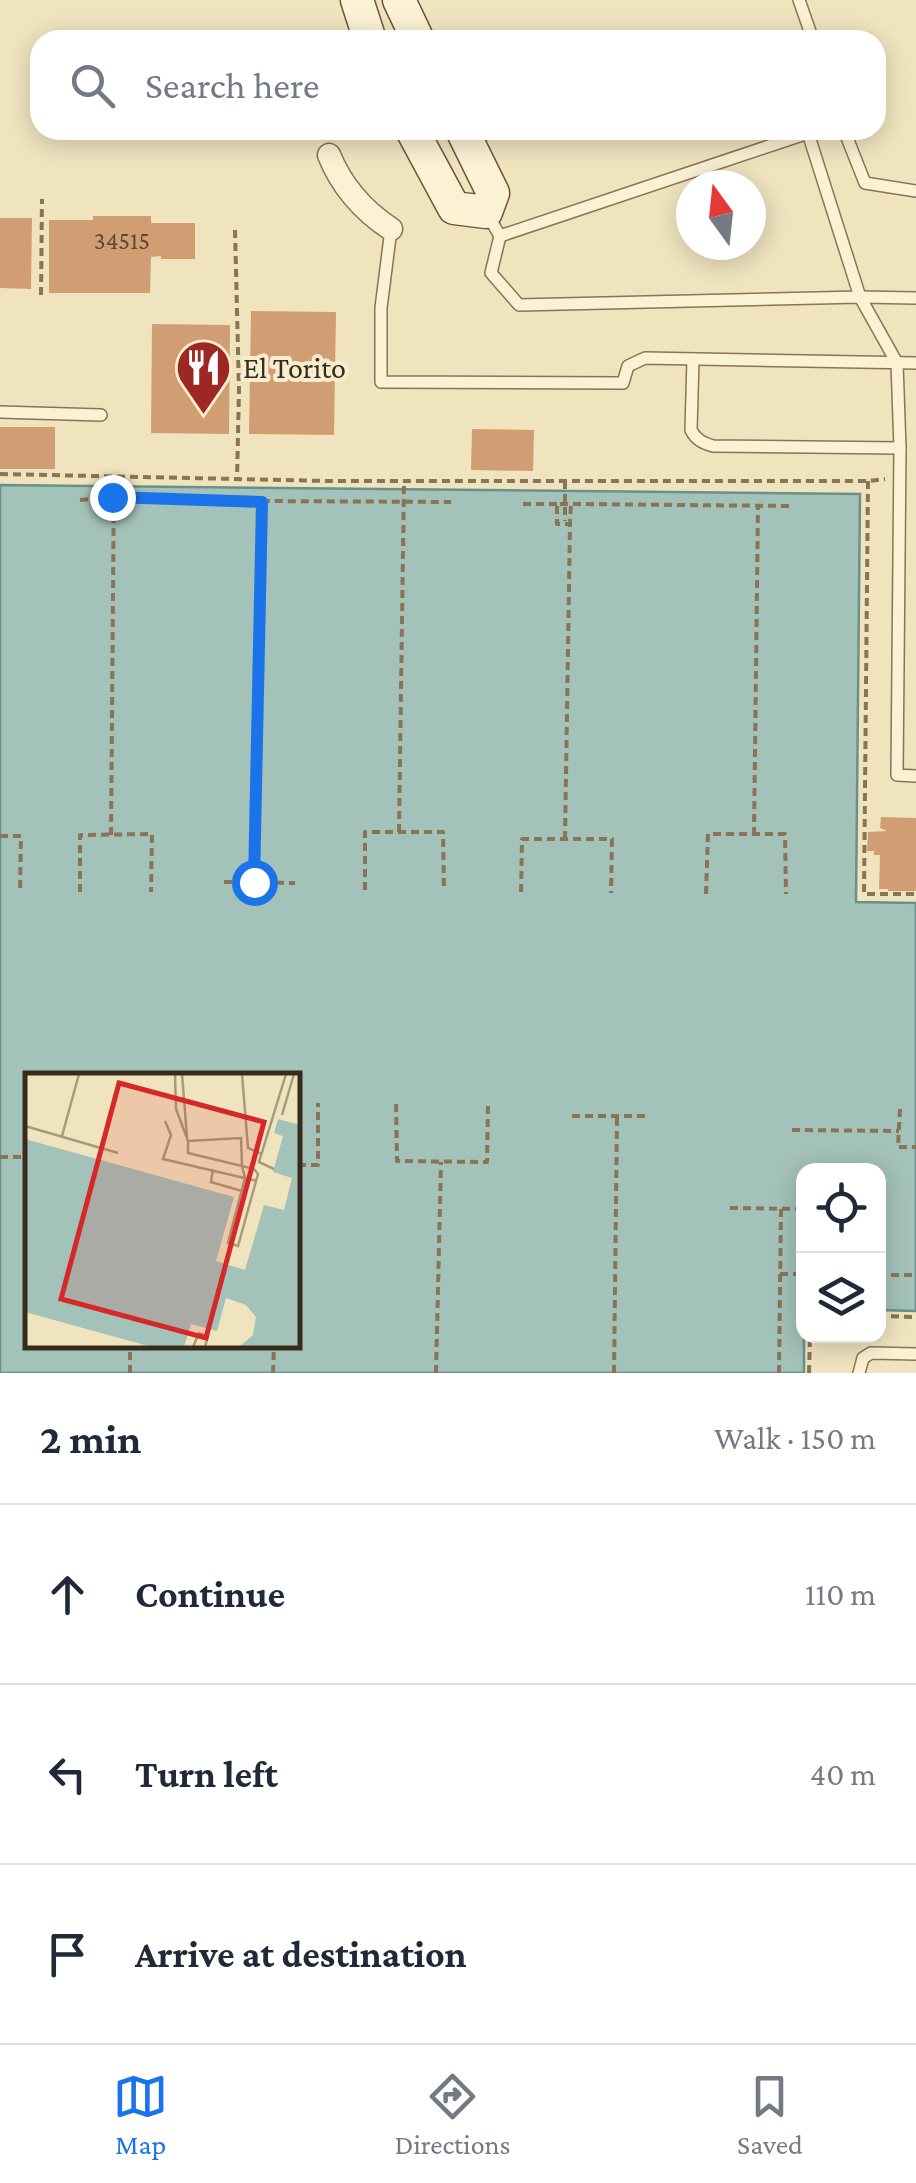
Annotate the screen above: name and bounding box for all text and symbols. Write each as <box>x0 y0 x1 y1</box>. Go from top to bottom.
search box <box>30 30 886 140</box>
icon: search <box>65 58 120 113</box>
text: Search here <box>145 64 319 106</box>
north arrow <box>676 170 766 260</box>
house number: 34515 <box>94 227 150 254</box>
restaurant icon: El Torito <box>174 338 234 417</box>
place label: El Torito <box>243 351 346 384</box>
route end <box>90 475 136 521</box>
route start <box>232 860 278 906</box>
inset map <box>25 1073 300 1348</box>
map controls <box>796 1163 886 1343</box>
button: locate <box>796 1163 886 1253</box>
button: layers <box>796 1253 886 1343</box>
text: 2 min <box>40 1415 141 1462</box>
text: Walk · 150 m <box>714 1420 876 1456</box>
icon: ahead <box>40 1567 95 1622</box>
text: Continue <box>135 1573 285 1615</box>
text: 110 m <box>805 1576 876 1612</box>
icon: left <box>40 1747 95 1802</box>
text: Turn left <box>135 1753 278 1795</box>
text: 40 m <box>810 1756 876 1792</box>
icon: arrive <box>40 1927 95 1982</box>
text: Arrive at destination <box>135 1933 467 1975</box>
tab: Map <box>113 2069 168 2160</box>
tab: Directions <box>395 2069 511 2160</box>
tab: Saved <box>737 2069 803 2160</box>

